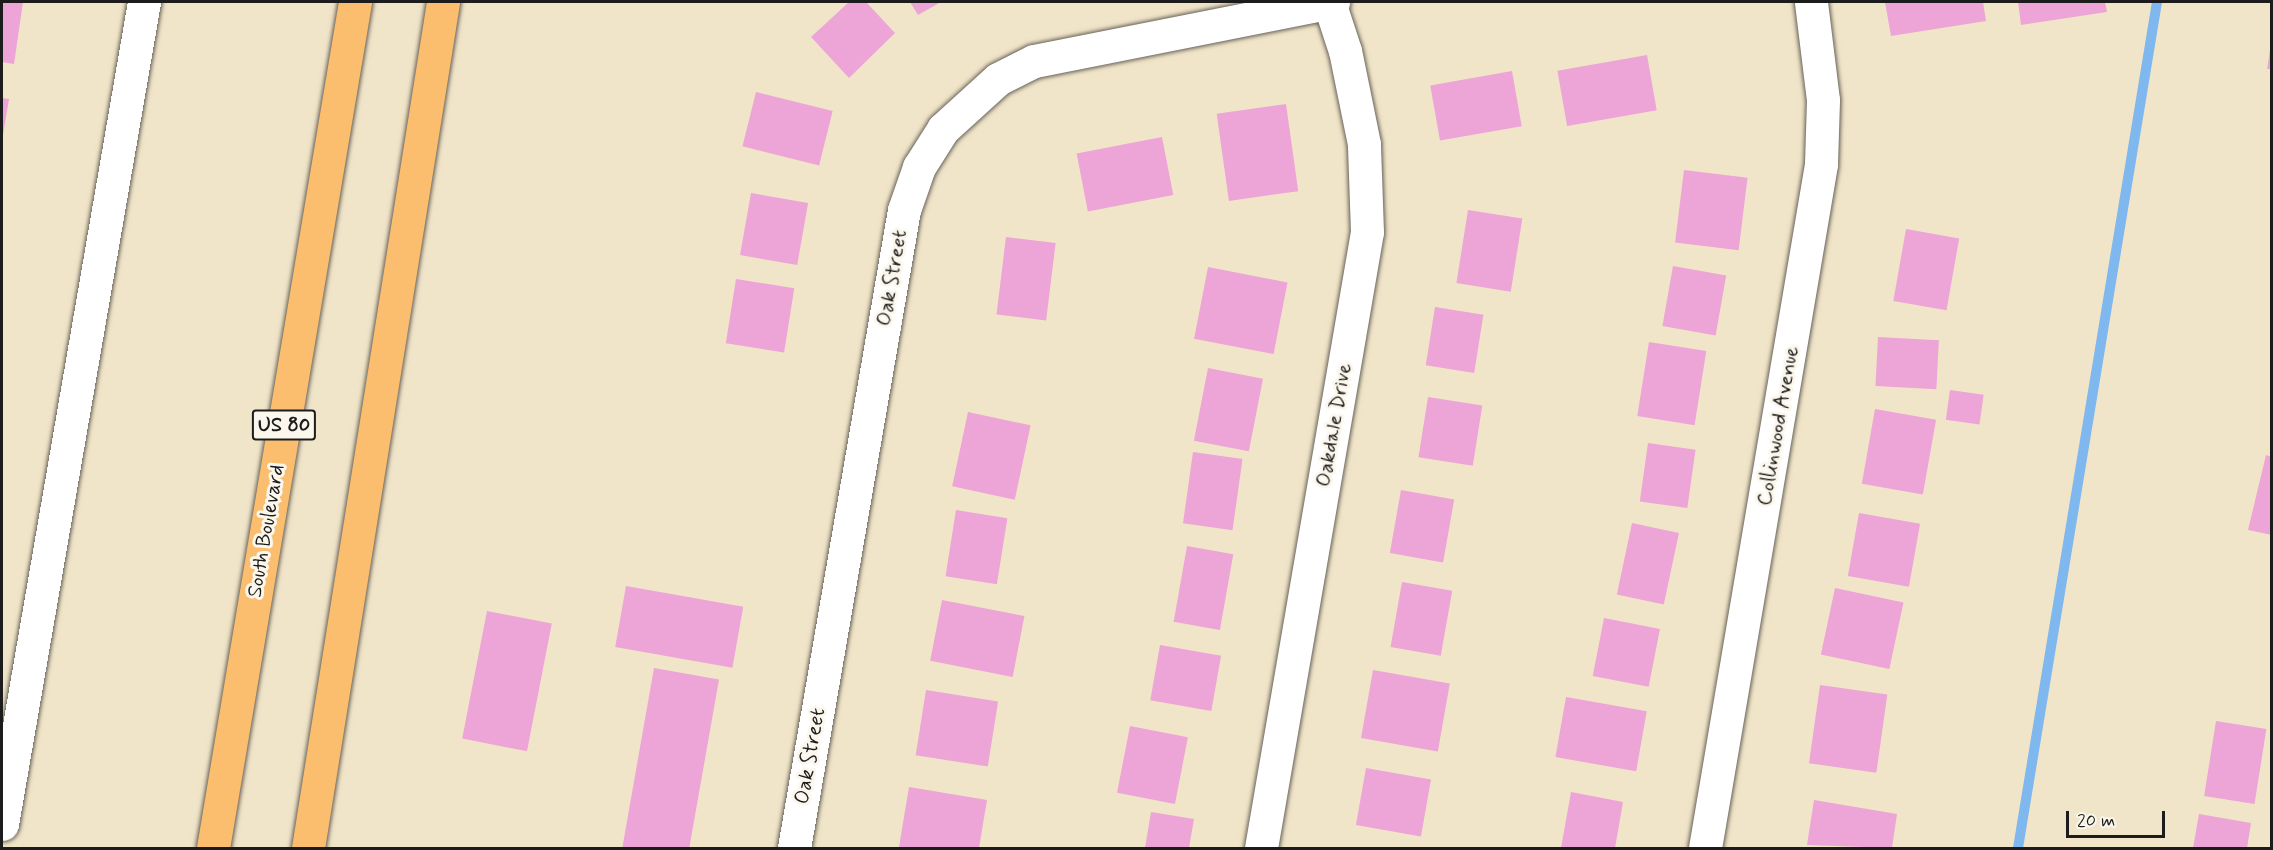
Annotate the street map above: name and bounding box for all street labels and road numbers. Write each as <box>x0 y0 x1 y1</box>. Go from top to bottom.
street label: Oak Street <box>871 226 913 330</box>
street label: Collinwood Avenue <box>1751 343 1805 509</box>
street label: Oakdale Drive <box>1311 361 1357 489</box>
road number: US 80 <box>251 408 317 442</box>
street label: South Boulevard <box>242 463 290 599</box>
street label: Oak Street <box>789 704 831 808</box>

